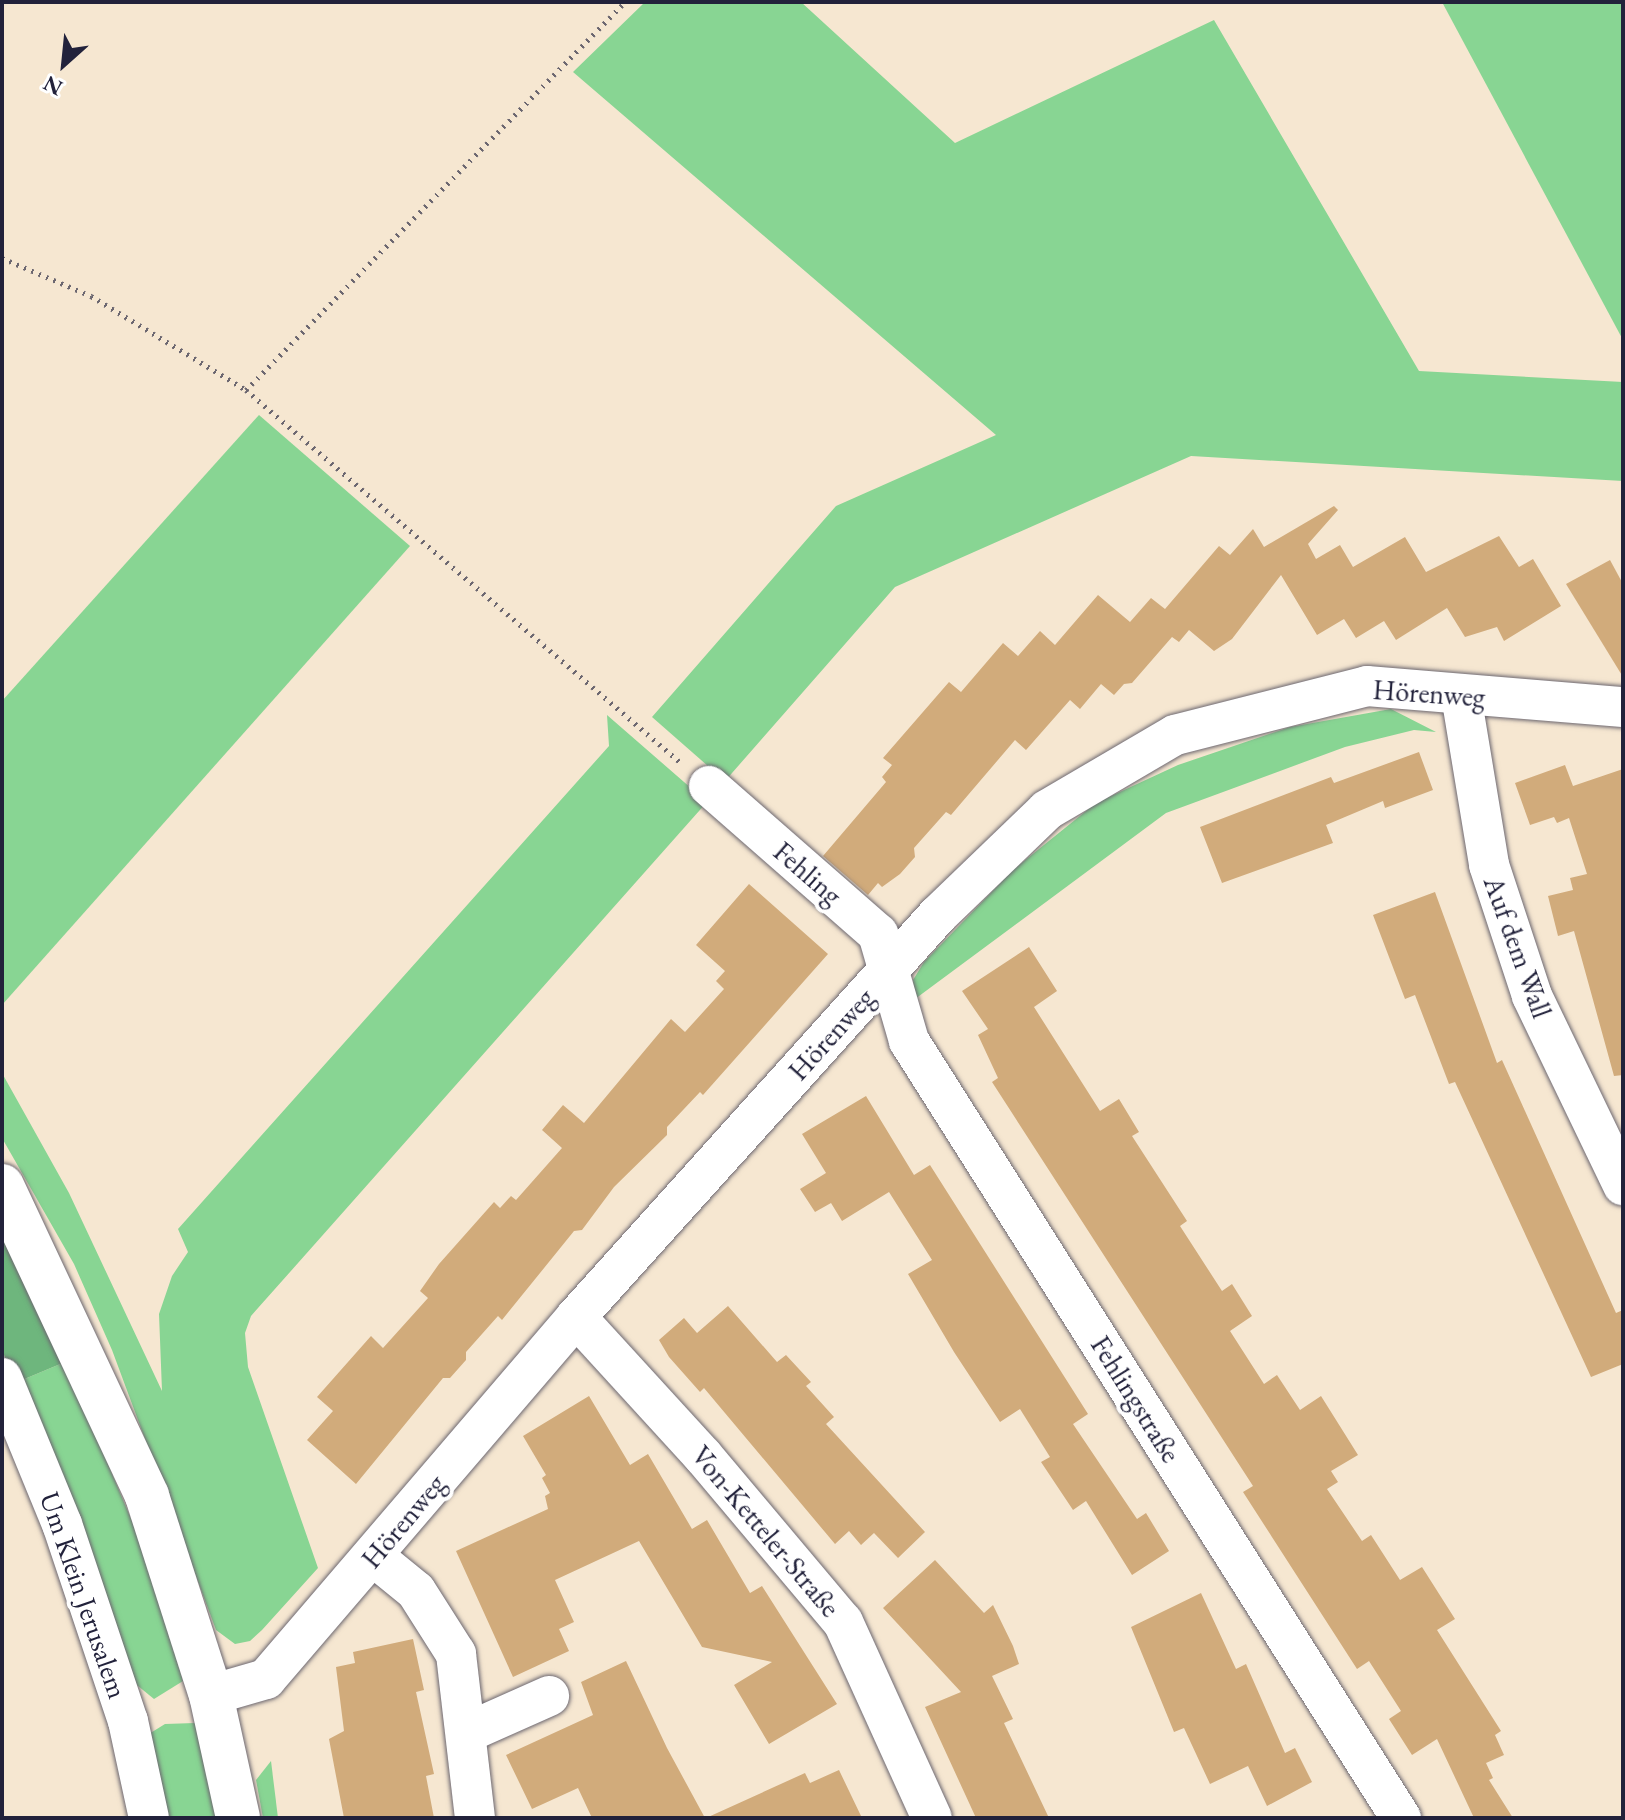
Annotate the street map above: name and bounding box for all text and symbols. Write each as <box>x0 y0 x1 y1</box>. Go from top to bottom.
north arrow <box>24 24 104 104</box>
text: N <box>38 69 67 103</box>
street label: Hörenweg <box>1372 672 1486 714</box>
street label: Fehling <box>767 834 849 912</box>
street label: Auf dem Wall <box>1477 871 1559 1023</box>
street label: Hörenweg <box>781 981 881 1087</box>
street label: Fehlingstraße <box>1084 1330 1188 1468</box>
street label: Von-Ketteler-Straße <box>685 1439 847 1623</box>
street label: Hörenweg <box>354 1467 452 1575</box>
street label: Um Klein Jerusalem <box>33 1487 135 1703</box>

